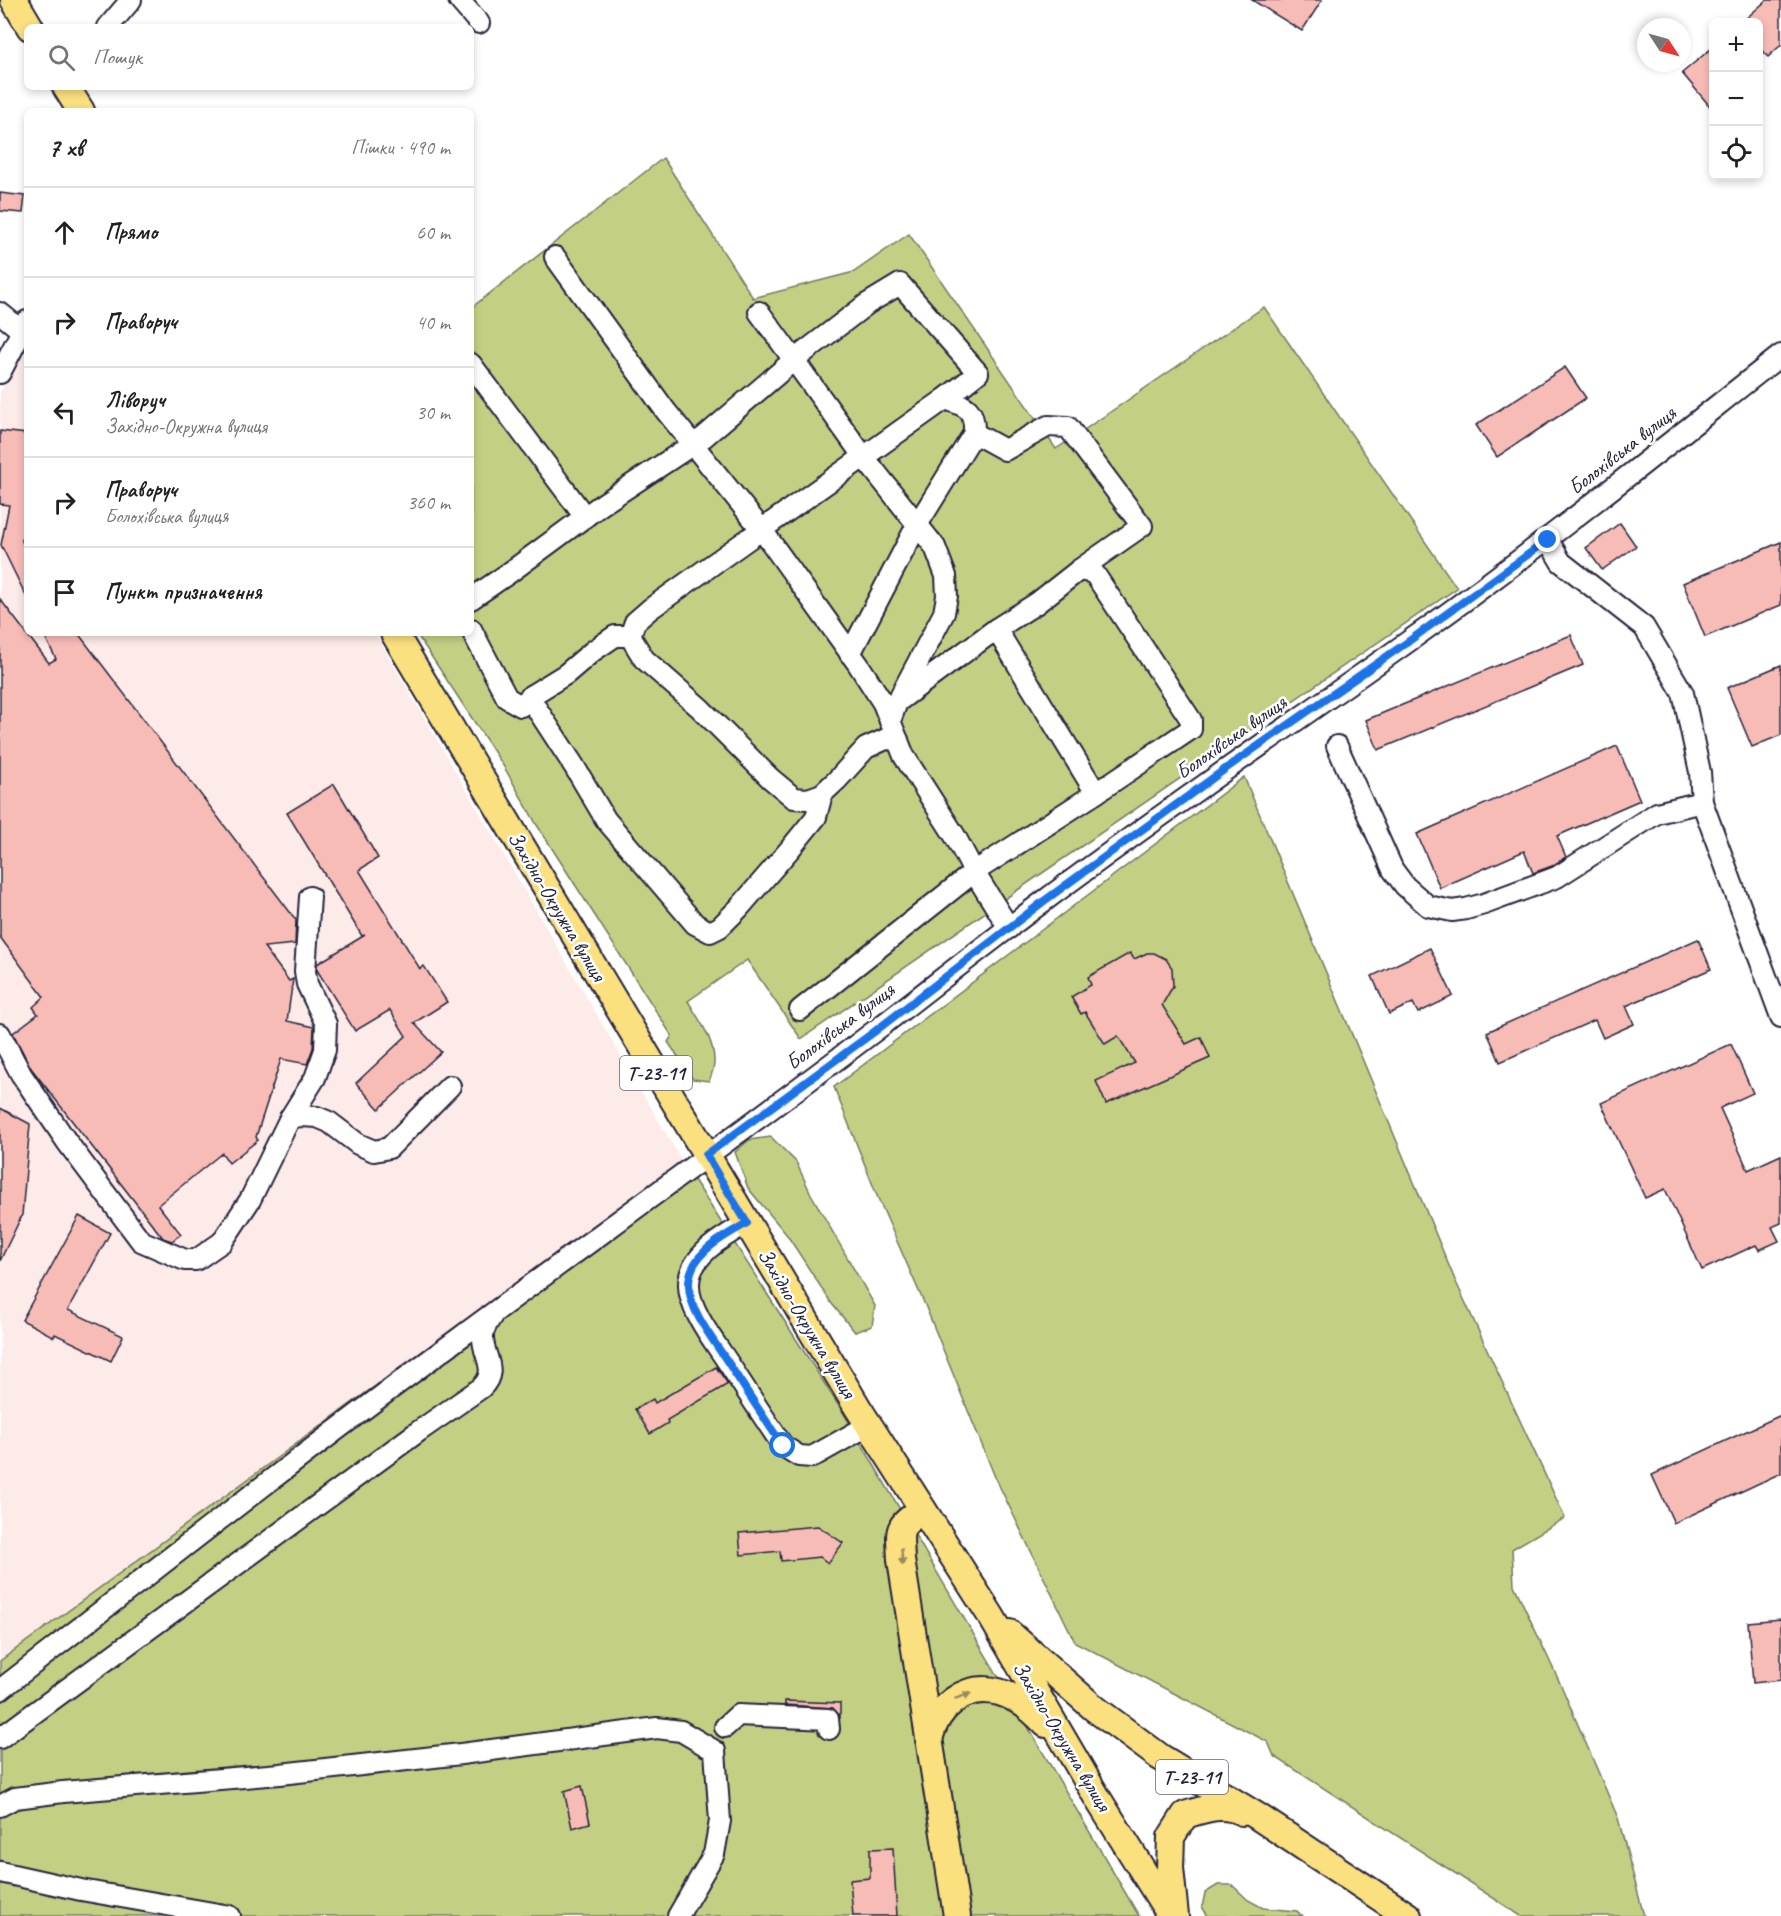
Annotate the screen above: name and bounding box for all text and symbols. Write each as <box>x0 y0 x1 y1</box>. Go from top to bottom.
north arrow <box>1637 18 1691 72</box>
map controls <box>1709 18 1763 180</box>
button: + <box>1709 18 1763 72</box>
search box <box>24 24 474 90</box>
icon: search <box>45 41 78 74</box>
text: Пошук <box>93 43 142 71</box>
button: − <box>1709 72 1763 126</box>
button: locate <box>1709 126 1763 180</box>
text: 7 хв <box>48 131 83 164</box>
text: Пішки · 490 m <box>351 135 450 160</box>
icon: ahead <box>48 216 81 249</box>
text: Прямо <box>105 218 157 246</box>
text: 60 m <box>416 220 450 245</box>
icon: right <box>48 306 81 339</box>
text: Праворуч <box>105 308 177 336</box>
text: 40 m <box>416 310 450 335</box>
text: Ліворуч <box>105 386 165 414</box>
icon: left <box>48 396 81 429</box>
street label: Болохівська вулиця <box>1563 399 1682 500</box>
text: 30 m <box>416 400 450 425</box>
text: Західно-Окружна вулиця <box>105 414 267 439</box>
text: Праворуч <box>105 476 177 504</box>
icon: right <box>48 486 81 519</box>
text: 360 m <box>407 490 450 515</box>
text: Болохівська вулиця <box>105 504 228 529</box>
route end <box>1534 526 1560 552</box>
icon: arrive <box>48 576 81 609</box>
text: Пункт призначення <box>105 578 262 606</box>
street label: Болохівська вулиця <box>1171 688 1293 785</box>
street label: Західно-Окружна вулиця <box>502 826 613 987</box>
street label: Болохівська вулиця <box>781 976 901 1075</box>
road number: Т-23-11 <box>620 1056 692 1090</box>
street label: Західно-Окружна вулиця <box>752 1243 863 1404</box>
route start <box>769 1432 795 1458</box>
one-way arrow <box>897 1548 906 1567</box>
street label: Західно-Окружна вулиця <box>1007 1656 1118 1817</box>
one-way arrow <box>954 1691 972 1701</box>
road number: Т-23-11 <box>1156 1760 1228 1794</box>

